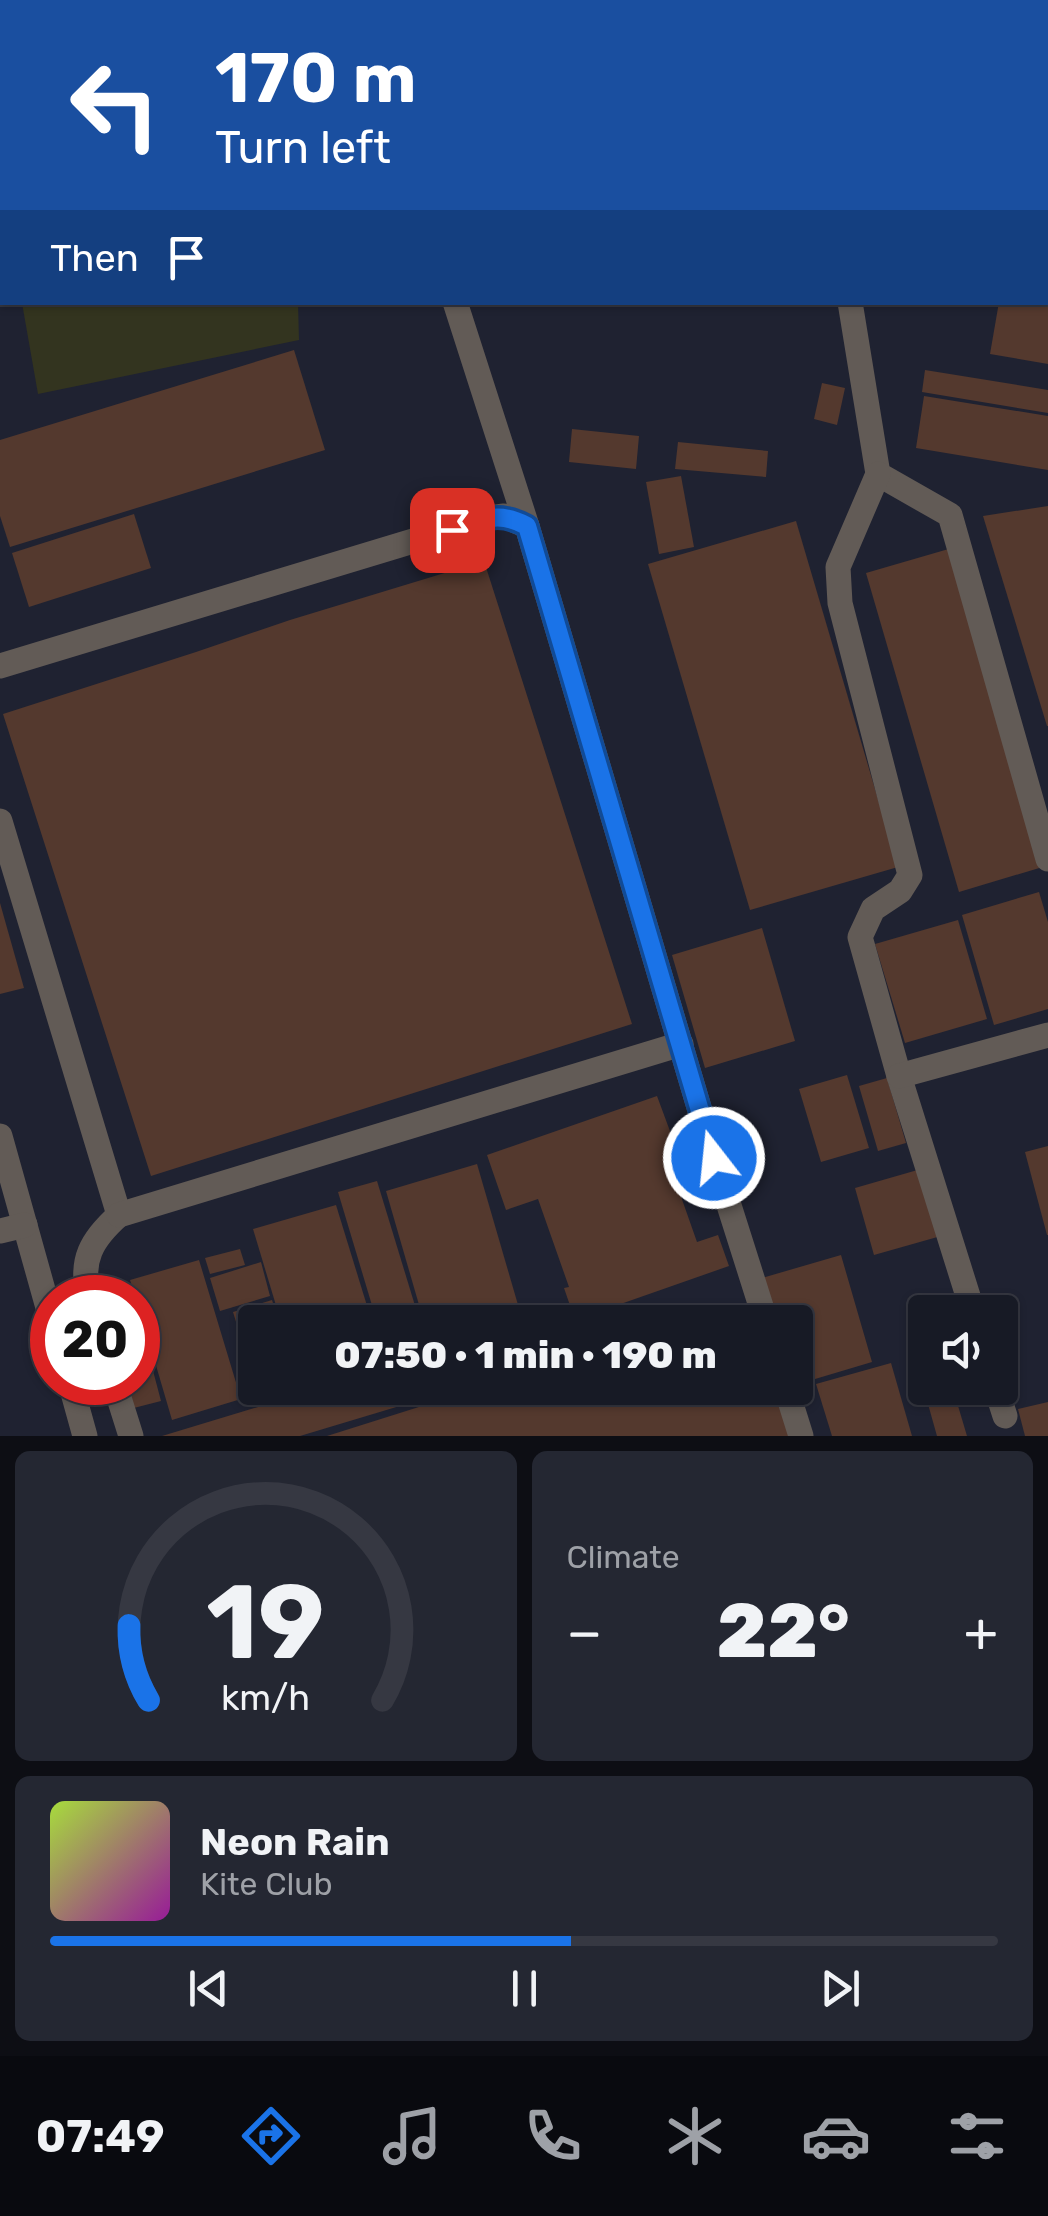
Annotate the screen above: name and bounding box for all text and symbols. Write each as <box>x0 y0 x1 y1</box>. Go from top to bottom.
text: 170 m <box>215 37 417 120</box>
icon: left <box>50 40 180 170</box>
text: Turn left <box>215 121 391 174</box>
icon: arrive <box>159 230 214 285</box>
text: Then <box>50 235 139 281</box>
pin <box>410 488 495 573</box>
icon: arrive <box>425 503 480 558</box>
position arrow <box>662 1106 766 1210</box>
speed limit sign: 20 <box>30 1275 160 1405</box>
map controls <box>908 1295 1018 1405</box>
button: sound <box>908 1295 1018 1405</box>
text: 07:50 · 1 min · 190 m <box>334 1332 717 1378</box>
text: Climate <box>567 1538 680 1576</box>
text: 19 <box>207 1561 325 1684</box>
text: 22° <box>716 1587 850 1676</box>
text: − <box>567 1600 602 1665</box>
text: + <box>964 1600 998 1665</box>
text: km/h <box>221 1677 310 1719</box>
text: Neon Rain <box>200 1819 390 1865</box>
text: Kite Club <box>200 1865 333 1903</box>
icon: previous <box>181 1961 236 2016</box>
icon: pause <box>497 1961 552 2016</box>
icon: next <box>813 1961 868 2016</box>
icon: directions <box>236 2101 306 2171</box>
icon: music <box>377 2101 447 2171</box>
icon: phone <box>518 2101 588 2171</box>
icon: climate <box>660 2101 730 2171</box>
icon: car <box>801 2101 871 2171</box>
icon: filters <box>942 2101 1012 2171</box>
text: 07:49 <box>36 2110 165 2163</box>

